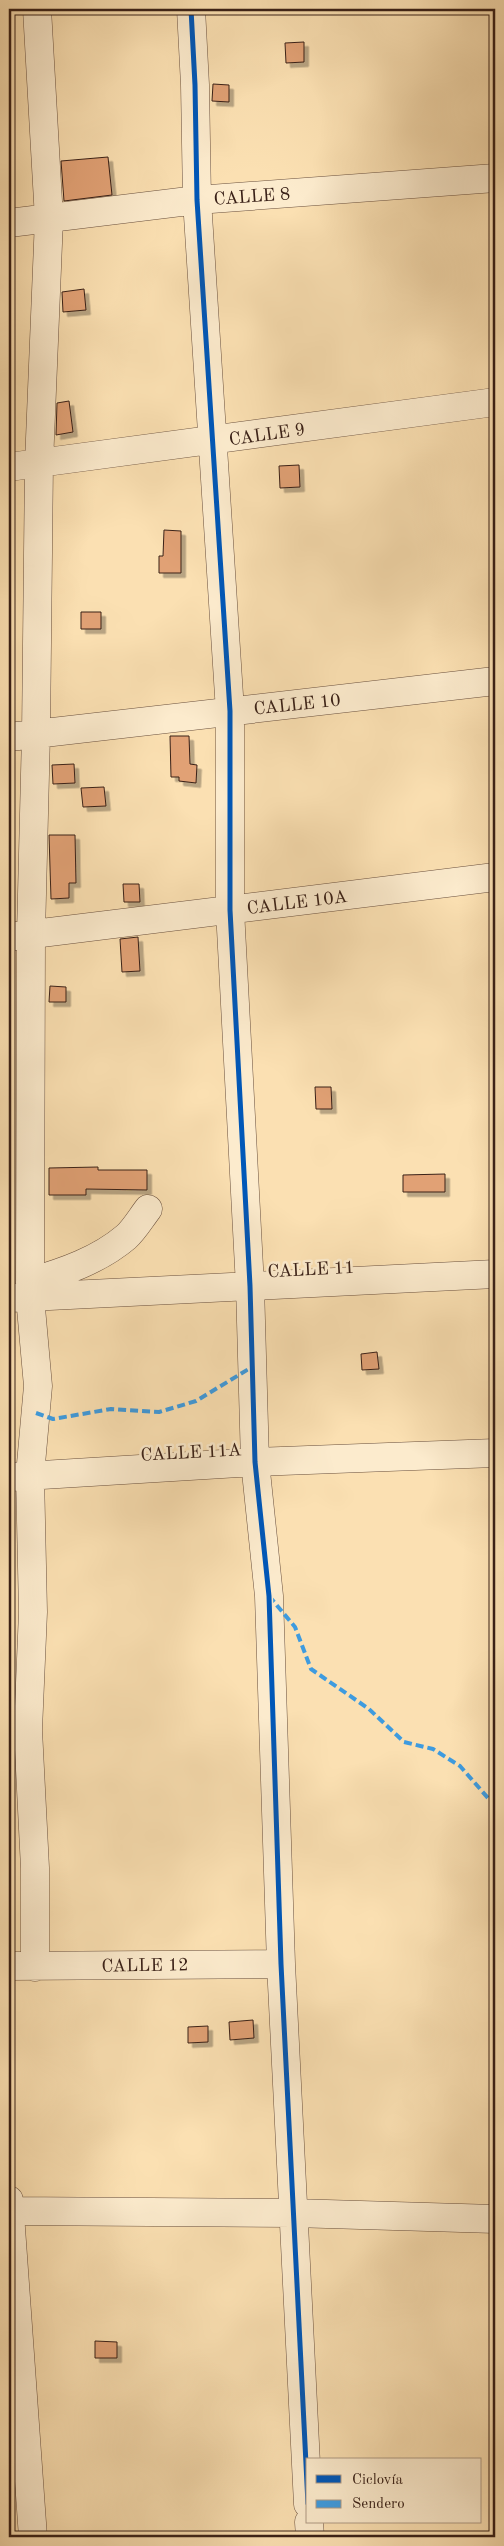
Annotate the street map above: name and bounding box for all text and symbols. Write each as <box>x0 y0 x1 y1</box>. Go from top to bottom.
street label: CALLE 8 <box>213 185 291 209</box>
street label: CALLE 9 <box>228 421 306 449</box>
street label: CALLE 10 <box>253 691 341 719</box>
street label: CALLE 10A <box>246 888 349 918</box>
street label: CALLE 11 <box>267 1259 355 1281</box>
street label: CALLE 11A <box>140 1441 242 1465</box>
street label: CALLE 12 <box>101 1956 189 1976</box>
legend <box>306 2458 482 2524</box>
text: Ciclovía <box>352 2473 404 2488</box>
text: Sendero <box>352 2497 405 2512</box>

